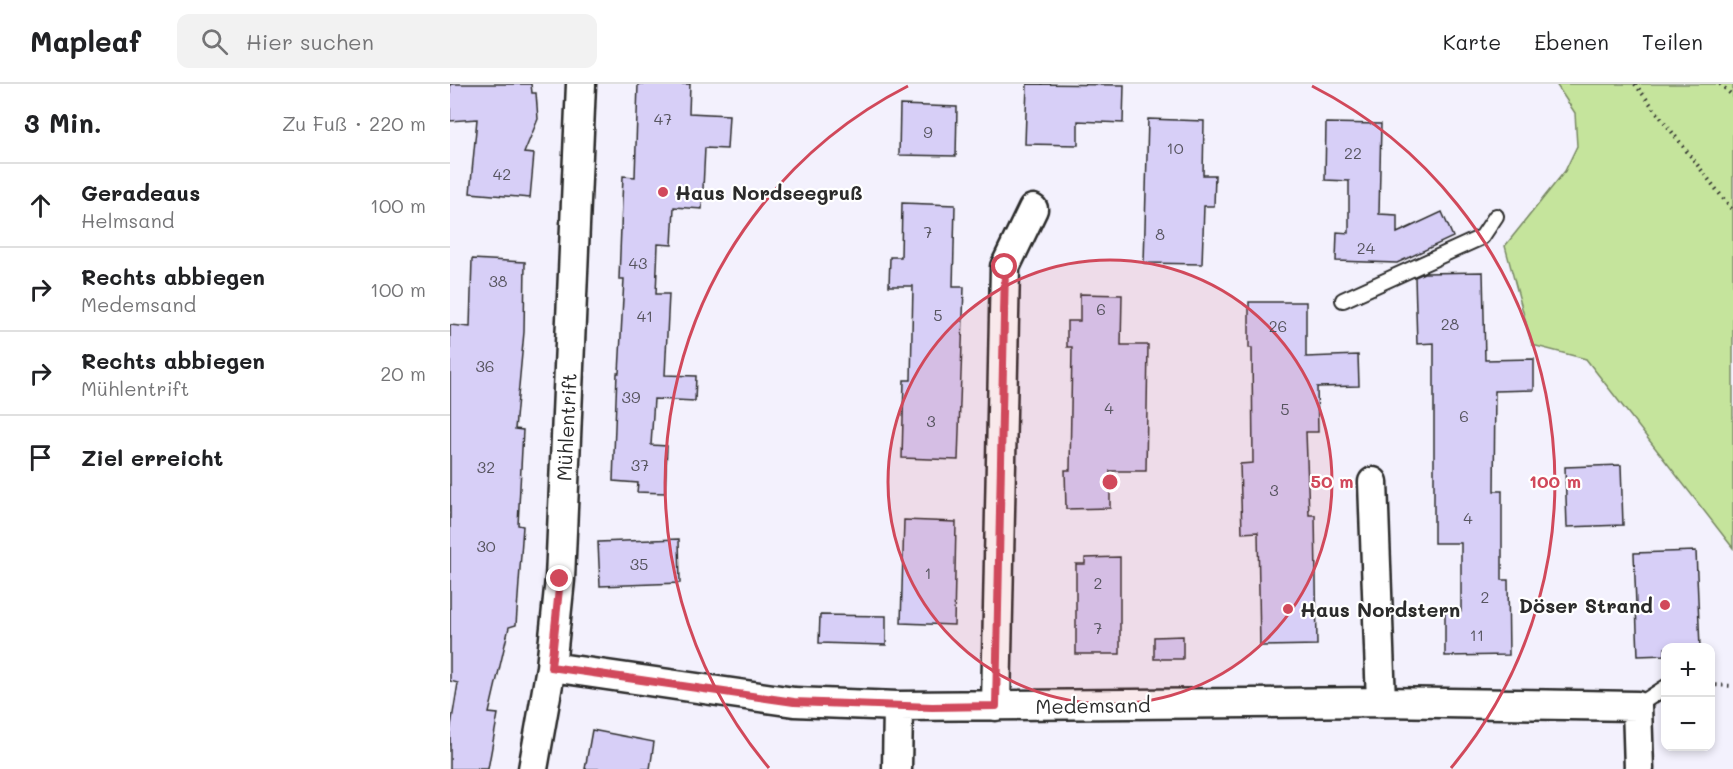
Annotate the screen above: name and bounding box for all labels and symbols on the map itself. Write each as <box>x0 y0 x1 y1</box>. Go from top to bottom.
house number: 47 <box>654 108 672 129</box>
house number: 9 <box>923 121 933 142</box>
house number: 10 <box>1166 137 1184 158</box>
house number: 22 <box>1344 142 1362 163</box>
house number: 42 <box>493 163 511 184</box>
place label: Haus Nordseegruß <box>675 179 863 205</box>
marker: Haus Nordseegruß <box>656 185 670 199</box>
house number: 7 <box>924 221 933 242</box>
house number: 8 <box>1155 223 1165 244</box>
house number: 24 <box>1357 237 1376 258</box>
house number: 43 <box>629 252 647 273</box>
route start <box>991 253 1017 279</box>
house number: 38 <box>488 270 508 291</box>
house number: 6 <box>1096 298 1106 319</box>
house number: 5 <box>933 304 943 325</box>
house number: 41 <box>637 305 653 326</box>
house number: 28 <box>1441 313 1460 334</box>
house number: 26 <box>1269 315 1287 336</box>
house number: 36 <box>475 355 495 376</box>
street label: Mühlentrift <box>550 372 582 482</box>
house number: 39 <box>622 386 640 407</box>
house number: 4 <box>1104 397 1114 418</box>
house number: 5 <box>1280 398 1290 419</box>
house number: 6 <box>1459 405 1469 426</box>
house number: 3 <box>926 410 936 431</box>
house number: 37 <box>631 454 649 475</box>
house number: 32 <box>477 456 495 477</box>
text: 50 m <box>1311 469 1353 493</box>
text: 100 m <box>1529 469 1581 493</box>
centre of rings <box>1100 472 1120 492</box>
house number: 3 <box>1269 479 1279 500</box>
house number: 4 <box>1463 507 1473 528</box>
house number: 30 <box>476 535 496 556</box>
house number: 35 <box>630 553 648 574</box>
house number: 1 <box>924 562 932 583</box>
route end <box>546 565 572 591</box>
house number: 2 <box>1094 572 1102 593</box>
house number: 2 <box>1481 586 1489 607</box>
place label: Döser Strand <box>1519 592 1653 618</box>
place label: Haus Nordstern <box>1300 596 1460 622</box>
marker: Döser Strand <box>1658 598 1672 612</box>
marker: Haus Nordstern <box>1281 602 1295 616</box>
house number: 7 <box>1094 617 1103 638</box>
house number: 11 <box>1470 624 1484 645</box>
street label: Medemsand <box>1035 691 1151 719</box>

